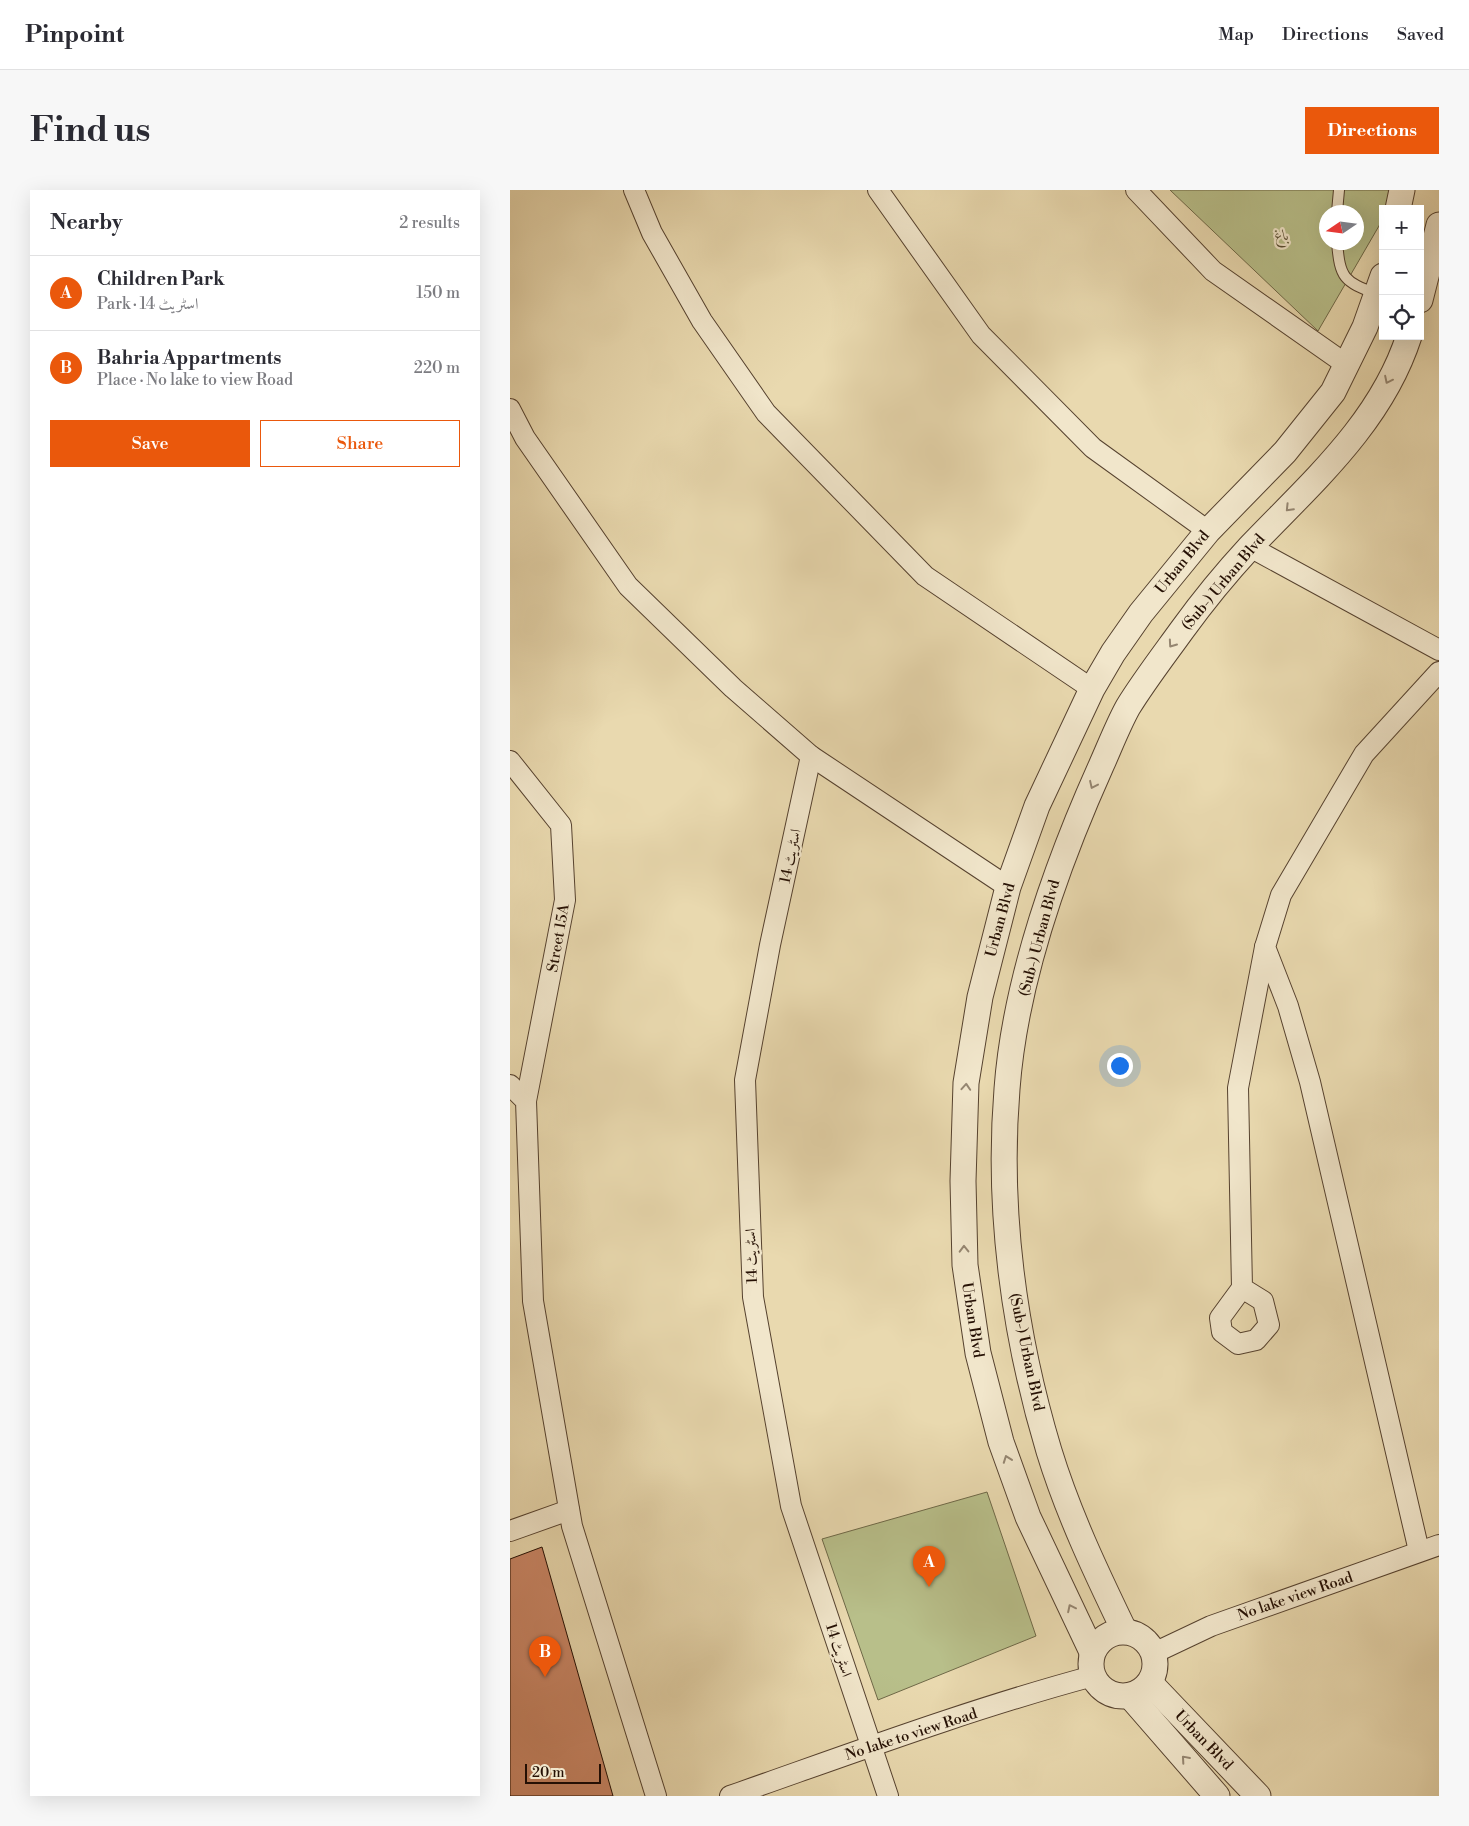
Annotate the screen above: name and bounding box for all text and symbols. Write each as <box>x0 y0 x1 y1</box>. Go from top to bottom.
text: Pinpoint <box>25 20 124 50</box>
text: Map <box>1218 23 1254 46</box>
text: Directions <box>1282 23 1369 46</box>
text: Saved <box>1397 23 1444 46</box>
button: Directions <box>1305 107 1439 154</box>
text: Find us <box>30 109 150 152</box>
north arrow <box>1319 205 1364 250</box>
map controls <box>1379 205 1424 340</box>
button: + <box>1379 205 1424 250</box>
text: Nearby <box>50 210 123 236</box>
text: 2 results <box>399 213 460 233</box>
park label: باغ <box>1275 226 1289 248</box>
button: − <box>1379 250 1424 295</box>
text: Children Park <box>97 267 225 291</box>
text: A <box>60 283 72 303</box>
text: 150 m <box>416 283 460 303</box>
text: Park · اسٹریٹ 14 <box>97 294 198 314</box>
button: locate <box>1379 295 1424 340</box>
text: Bahria Appartments <box>97 346 281 370</box>
text: B <box>60 358 72 378</box>
text: 220 m <box>414 358 460 378</box>
text: Place · No lake to view Road <box>97 370 293 390</box>
one-way arrow <box>1384 375 1394 384</box>
button: Save <box>50 420 250 467</box>
button: Share <box>260 420 460 467</box>
one-way arrow <box>1286 502 1295 511</box>
street label: Urban Blvd <box>1151 526 1214 598</box>
street label: (Sub-) Urban Blvd <box>1177 530 1270 634</box>
one-way arrow <box>1169 638 1178 648</box>
one-way arrow <box>1088 780 1099 789</box>
street label: اسٹریٹ 14 <box>775 827 806 885</box>
street label: (Sub-) Urban Blvd <box>1015 877 1064 999</box>
street label: Urban Blvd <box>981 880 1020 959</box>
street label: Street 15A <box>543 902 574 974</box>
your location <box>1107 1053 1133 1079</box>
one-way arrow <box>961 1082 972 1090</box>
street label: اسٹریٹ 14 <box>741 1228 762 1284</box>
one-way arrow <box>959 1245 969 1252</box>
street label: Urban Blvd <box>957 1281 988 1360</box>
street label: (Sub-) Urban Blvd <box>1005 1291 1048 1413</box>
one-way arrow <box>1003 1455 1013 1464</box>
pin: A <box>913 1546 945 1587</box>
street label: No lake view Road <box>1235 1568 1356 1625</box>
one-way arrow <box>1067 1604 1077 1613</box>
street label: اسٹریٹ 14 <box>821 1621 856 1679</box>
pin: B <box>529 1636 561 1677</box>
street label: No lake to view Road <box>843 1704 980 1765</box>
street label: Urban Blvd <box>1170 1706 1237 1775</box>
one-way arrow <box>1182 1756 1191 1765</box>
scale bar <box>525 1761 601 1784</box>
text: 20 m <box>532 1764 564 1782</box>

